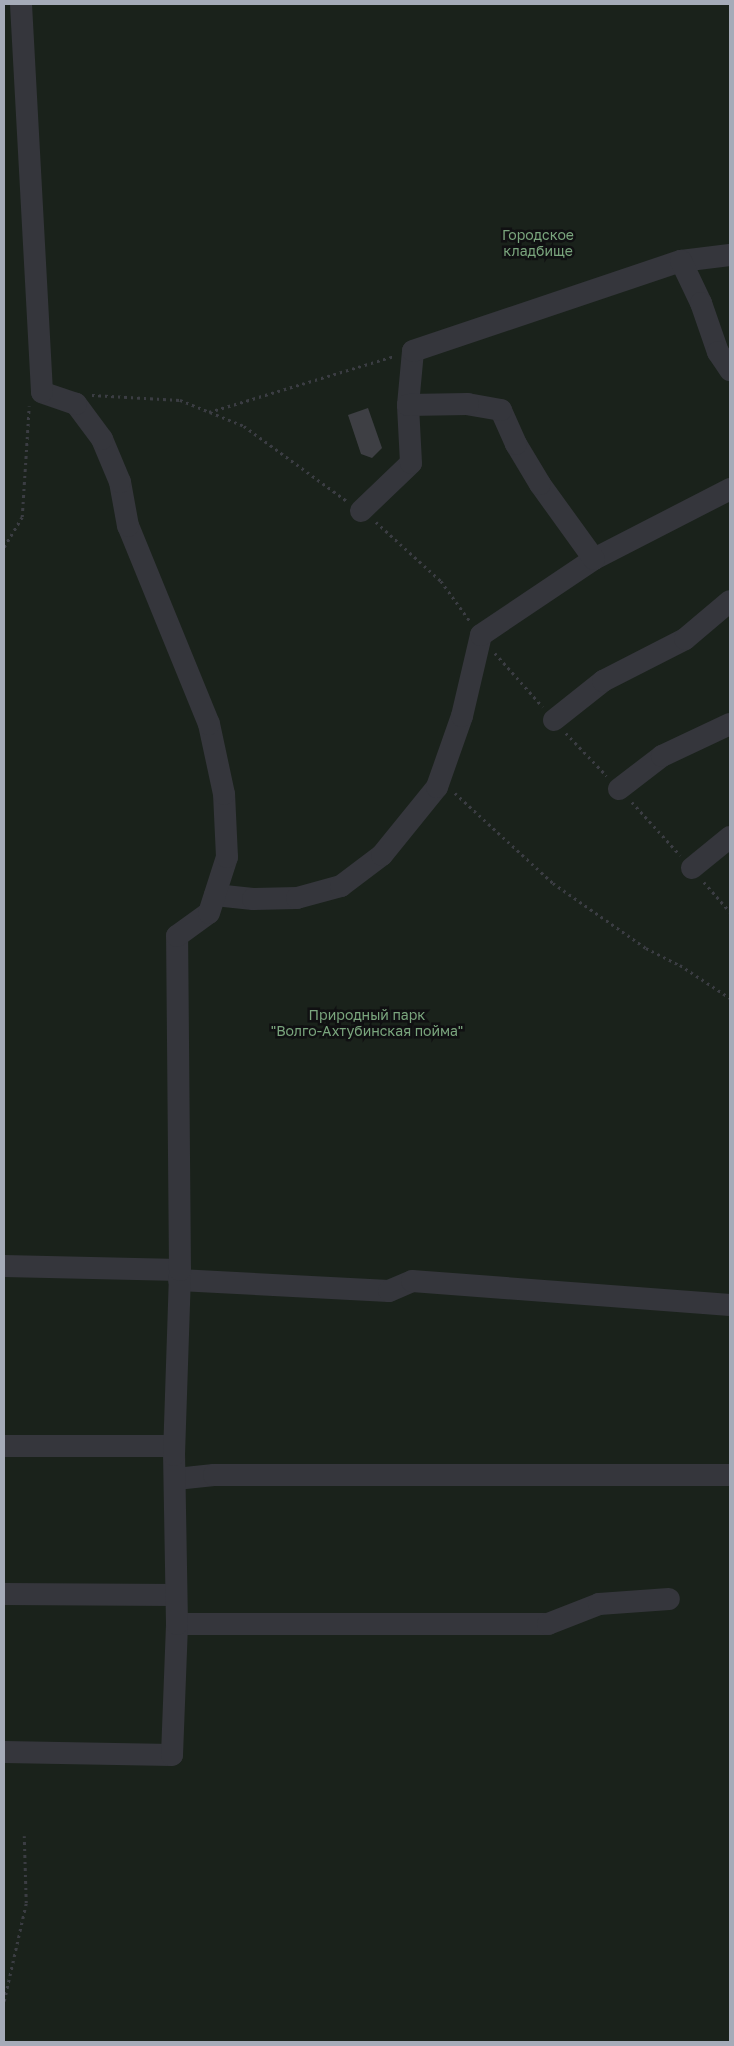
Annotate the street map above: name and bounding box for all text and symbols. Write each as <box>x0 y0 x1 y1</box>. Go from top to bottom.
park label: Городское кладбище <box>502 227 574 260</box>
park label: Природный парк "Волго-Ахтубинская пойма" <box>271 1007 463 1040</box>

